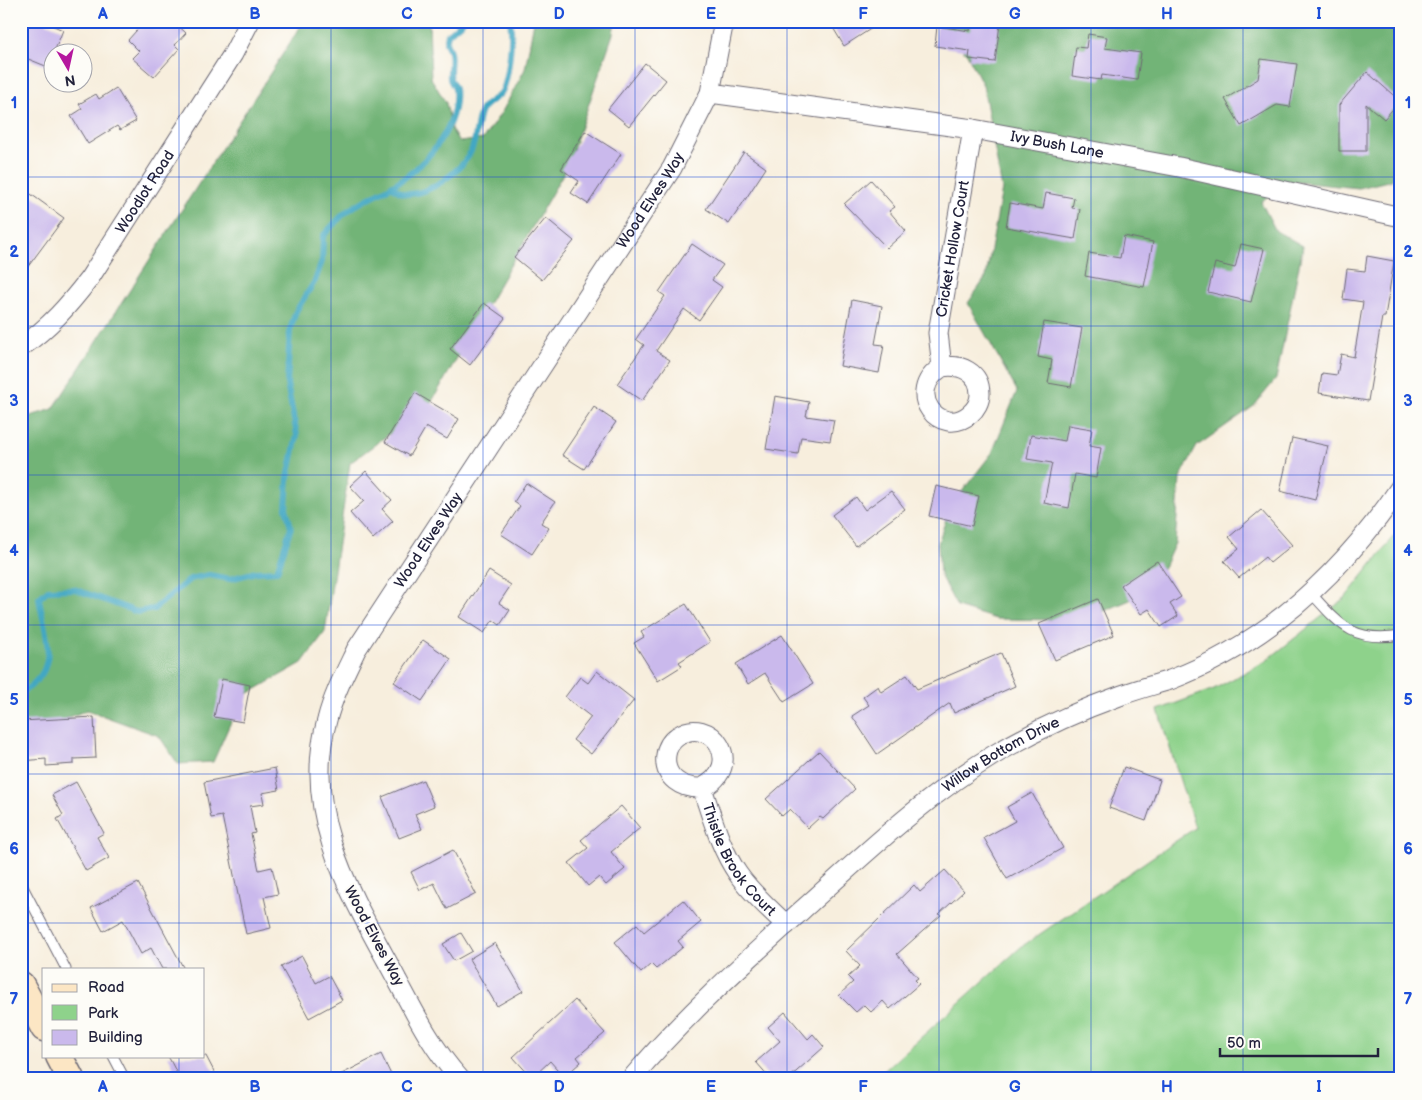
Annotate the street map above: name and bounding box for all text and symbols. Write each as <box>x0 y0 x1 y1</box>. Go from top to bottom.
text: A <box>97 5 108 24</box>
text: B <box>249 5 261 24</box>
text: C <box>401 5 413 24</box>
text: D <box>553 5 565 24</box>
text: E <box>706 5 716 24</box>
text: F <box>858 5 868 24</box>
text: G <box>1009 5 1021 24</box>
text: H <box>1161 5 1173 24</box>
text: I <box>1316 5 1322 24</box>
north arrow <box>42 42 92 92</box>
text: N <box>63 71 76 90</box>
text: 1 <box>11 94 17 113</box>
text: 1 <box>1405 94 1411 113</box>
street label: Ivy Bush Lane <box>1009 127 1105 162</box>
street label: Woodlot Road <box>111 147 178 237</box>
street label: Wood Elves Way <box>612 149 688 252</box>
street label: Cricket Hollow Court <box>931 179 974 319</box>
text: 2 <box>9 243 19 262</box>
text: 2 <box>1403 243 1413 262</box>
text: 3 <box>9 392 19 411</box>
text: 3 <box>1403 392 1413 411</box>
street label: Wood Elves Way <box>390 488 467 592</box>
text: 4 <box>9 542 19 561</box>
text: 4 <box>1403 542 1413 561</box>
text: 5 <box>9 691 19 710</box>
text: 5 <box>1403 691 1413 710</box>
street label: Willow Bottom Drive <box>938 712 1063 796</box>
street label: Thistle Brook Court <box>698 800 780 920</box>
text: 6 <box>9 840 19 859</box>
text: 6 <box>1403 840 1413 859</box>
street label: Wood Elves Way <box>340 883 408 989</box>
legend <box>42 968 205 1058</box>
text: Road <box>88 978 124 997</box>
text: 7 <box>10 990 19 1009</box>
text: 7 <box>1404 990 1413 1009</box>
text: Park <box>88 1004 119 1023</box>
scale bar <box>1220 1025 1377 1057</box>
text: Building <box>88 1028 143 1047</box>
text: 50 m <box>1227 1034 1261 1053</box>
text: A <box>97 1078 108 1097</box>
text: B <box>249 1078 261 1097</box>
text: C <box>401 1078 413 1097</box>
text: D <box>553 1078 565 1097</box>
text: E <box>706 1078 716 1097</box>
text: F <box>858 1078 868 1097</box>
text: G <box>1009 1078 1021 1097</box>
text: H <box>1161 1078 1173 1097</box>
text: I <box>1316 1078 1322 1097</box>

